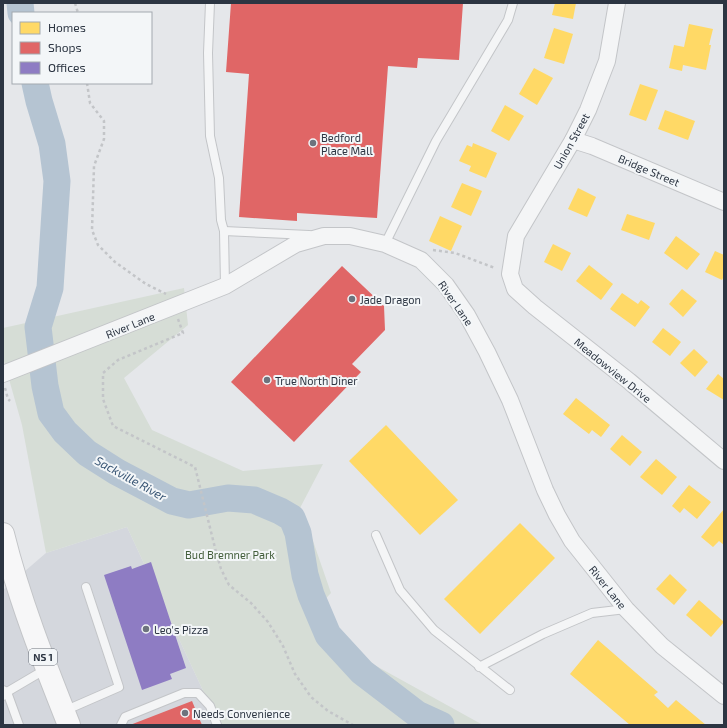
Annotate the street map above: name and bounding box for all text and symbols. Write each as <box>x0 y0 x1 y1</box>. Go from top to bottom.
legend <box>12 12 152 84</box>
text: Homes <box>48 20 86 34</box>
text: Shops <box>48 40 82 54</box>
text: Offices <box>48 60 85 74</box>
street label: Union Street <box>550 111 592 171</box>
place label: Bedford Place Mall <box>321 131 373 157</box>
marker: Bedford Place Mall <box>308 138 318 148</box>
street label: Bridge Street <box>616 151 682 189</box>
street label: River Lane <box>436 278 476 328</box>
place label: Jade Dragon <box>360 293 421 306</box>
marker: Jade Dragon <box>347 294 357 304</box>
street label: River Lane <box>104 309 157 341</box>
street label: Meadowview Drive <box>572 335 654 405</box>
place label: True North Diner <box>275 374 358 387</box>
marker: True North Diner <box>262 375 272 385</box>
water label: Sackville River <box>93 453 169 503</box>
park label: Bud Bremner Park <box>185 548 275 561</box>
street label: River Lane <box>587 563 629 611</box>
place label: Leo's Pizza <box>154 623 208 636</box>
marker: Leo's Pizza <box>141 624 151 634</box>
road number: NS 1 <box>29 649 57 665</box>
place label: Needs Convenience <box>193 707 290 720</box>
marker: Needs Convenience <box>180 708 190 718</box>

